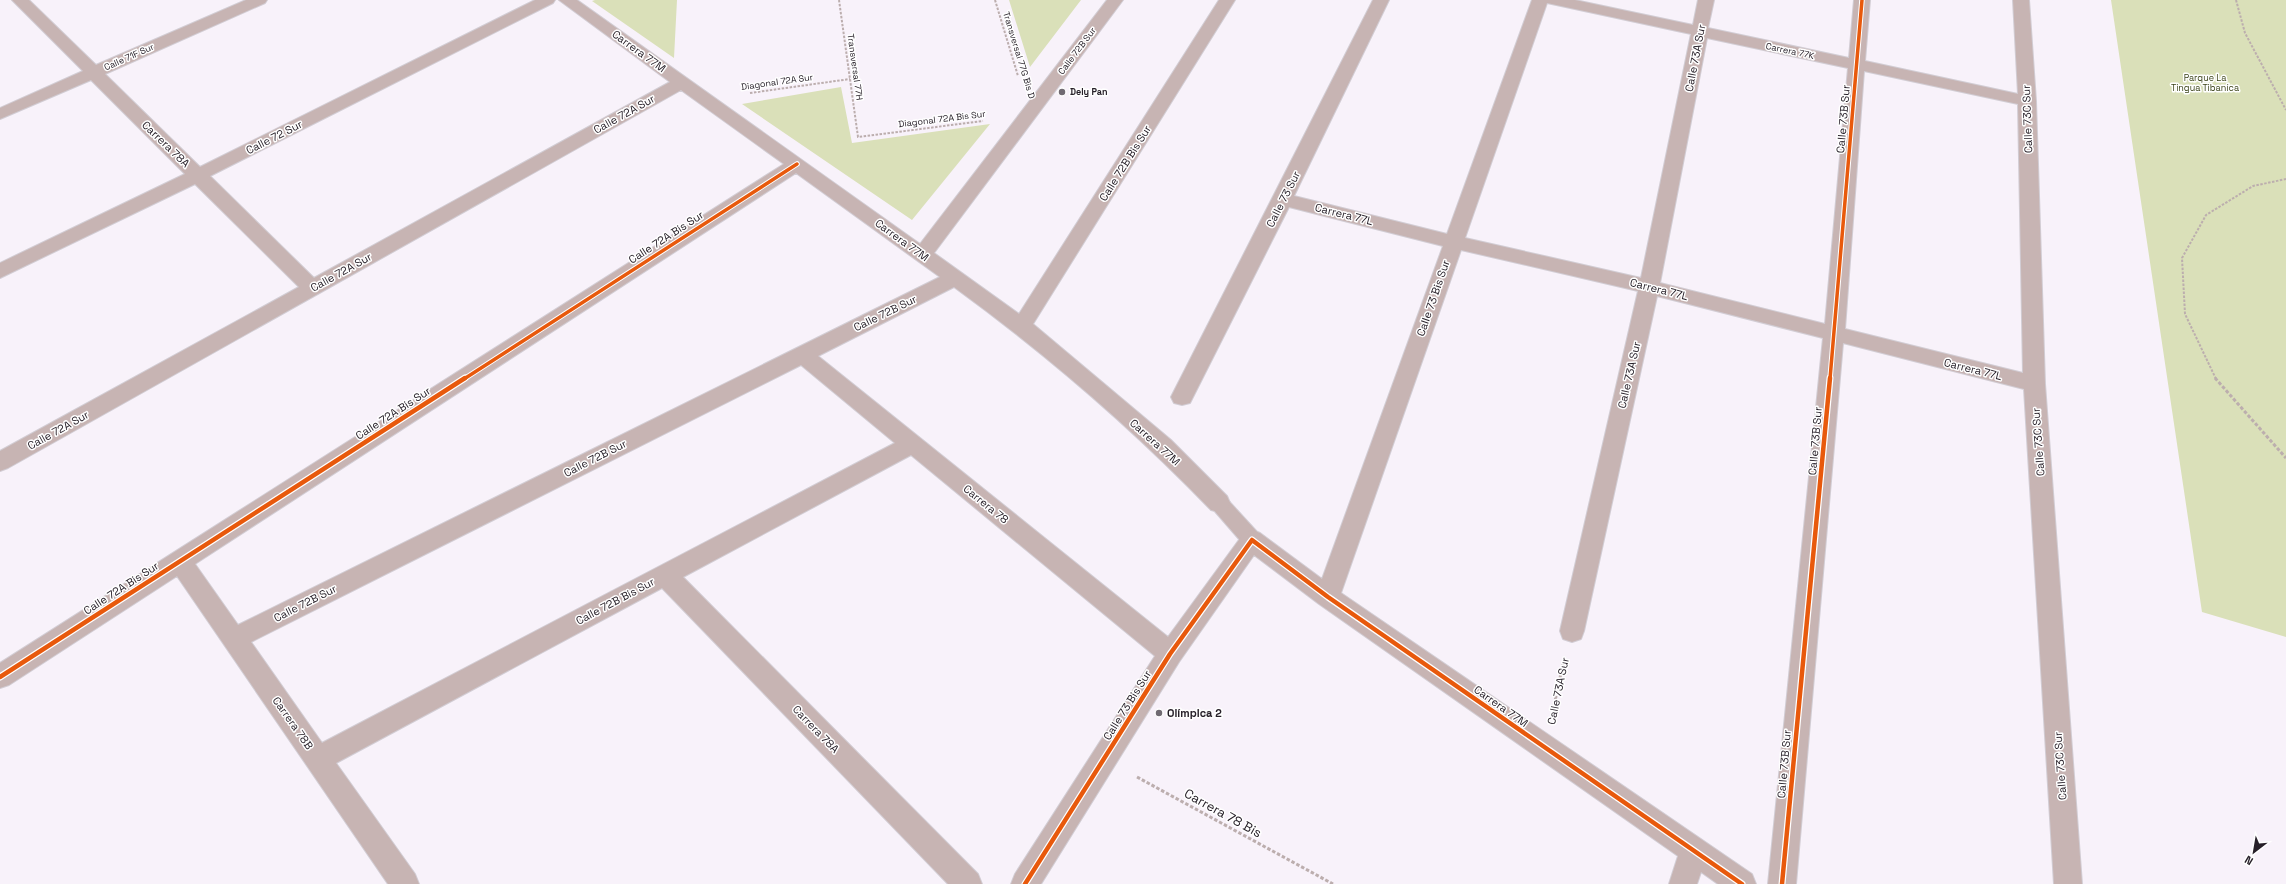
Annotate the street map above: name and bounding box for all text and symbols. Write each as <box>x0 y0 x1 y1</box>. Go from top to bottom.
street label: Transversal 77G Bis D <box>1000 10 1038 100</box>
street label: Calle 73A Sur <box>1682 23 1708 93</box>
street label: Calle 72B Sur <box>1055 25 1099 77</box>
street label: Carrera 77M <box>609 27 669 75</box>
street label: Transversal 77H <box>844 33 866 101</box>
street label: Calle 71F Sur <box>102 40 156 73</box>
street label: Carrera 77K <box>1765 40 1816 62</box>
street label: Diagonal 72A Sur <box>740 71 814 93</box>
park label: Parque La Tingua Tibaníca <box>2171 72 2239 94</box>
street label: Calle 73B Sur <box>1833 84 1853 154</box>
street label: Calle 73C Sur <box>2019 85 2035 153</box>
place label: Dely Pan <box>1070 86 1108 98</box>
marker: Dely Pan <box>1057 87 1067 97</box>
street label: Calle 72A Sur <box>591 91 657 137</box>
street label: Diagonal 72A Bis Sur <box>898 108 987 130</box>
street label: Calle 72 Sur <box>244 117 304 157</box>
street label: Carrera 78A <box>139 118 193 170</box>
street label: Calle 72B Bis Sur <box>1096 122 1154 204</box>
street label: Calle 73 Sur <box>1263 168 1303 230</box>
street label: Carrera 77L <box>1313 200 1375 228</box>
street label: Calle 72A Bis Sur <box>626 208 706 266</box>
street label: Carrera 77M <box>872 216 932 264</box>
street label: Calle 72A Sur <box>308 249 374 295</box>
street label: Calle 73 Bis Sur <box>1413 258 1453 338</box>
street label: Carrera 77L <box>1628 275 1690 303</box>
street label: Calle 72B Sur <box>851 292 919 334</box>
street label: Calle 73A Sur <box>1615 340 1643 410</box>
street label: Carrera 77L <box>1942 355 2004 383</box>
street label: Calle 72A Bis Sur <box>353 384 433 442</box>
street label: Calle 73B Sur <box>1805 406 1825 476</box>
street label: Calle 72A Sur <box>25 407 91 453</box>
street label: Calle 73C Sur <box>2029 407 2047 477</box>
street label: Carrera 77M <box>1127 416 1183 468</box>
street label: Calle 72B Sur <box>561 436 629 480</box>
street label: Carrera 78 <box>961 482 1012 527</box>
street label: Calle 72A Bis Sur <box>81 559 161 617</box>
street label: Calle 72B Bis Sur <box>573 574 657 628</box>
street label: Calle 72B Sur <box>271 581 339 625</box>
street label: Calle 73A Sur <box>1544 656 1572 726</box>
street label: Calle 73 Bis Sur <box>1100 667 1154 743</box>
street label: Carrera 77M <box>1471 682 1531 730</box>
street label: Carrera 78B <box>270 694 316 752</box>
street label: Carrera 78A <box>790 702 842 756</box>
place label: Olímpica 2 <box>1167 706 1222 720</box>
marker: Olímpica 2 <box>1154 708 1164 718</box>
street label: Calle 73B Sur <box>1774 729 1794 799</box>
street label: Calle 73C Sur <box>2051 731 2069 801</box>
street label: Carrera 78 Bis <box>1181 785 1265 841</box>
north arrow <box>2234 832 2274 872</box>
text: N <box>2242 853 2256 868</box>

